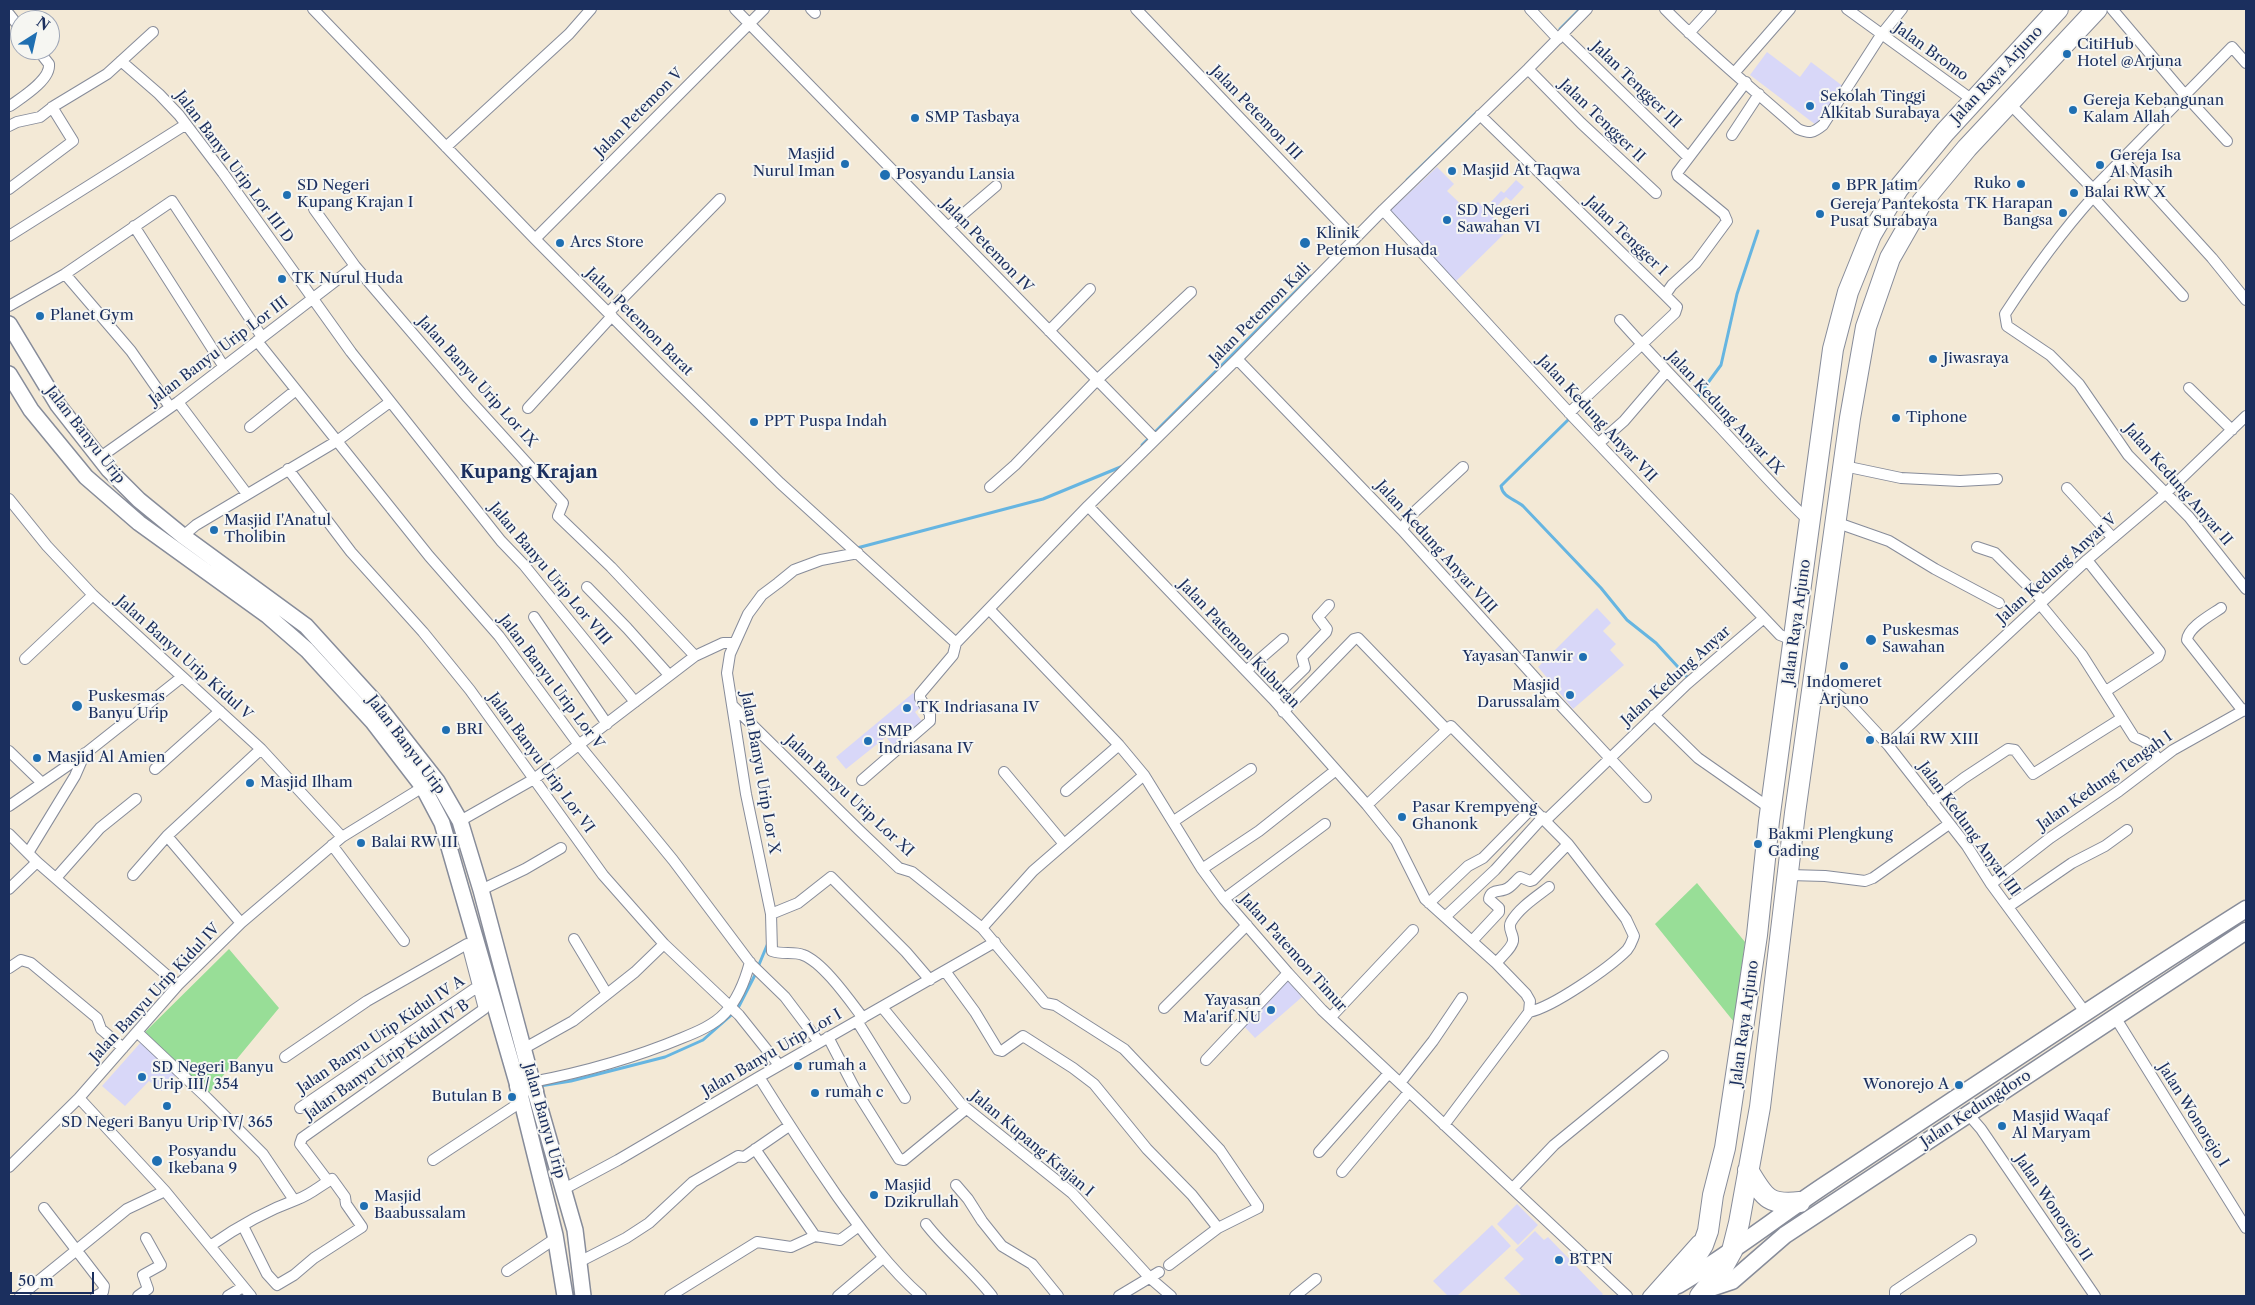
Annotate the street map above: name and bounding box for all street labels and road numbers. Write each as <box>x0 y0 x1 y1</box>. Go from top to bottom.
street label: Jalan Bromo <box>1890 19 1972 85</box>
street label: Jalan Raya Arjuno <box>1947 23 2047 127</box>
street label: Jalan Tengger III <box>1587 38 1685 132</box>
street label: Jalan Petemon III <box>1206 62 1306 164</box>
street label: Jalan Petemon V <box>591 65 687 161</box>
street label: Jalan Tengger II <box>1555 76 1649 166</box>
street label: Jalan Banyu Urip Lor III D <box>171 88 297 246</box>
street label: Jalan Tengger I <box>1581 193 1671 279</box>
street label: Jalan Petemon IV <box>938 195 1036 297</box>
street label: Jalan Petemon Kali <box>1206 260 1314 368</box>
street label: Jalan Petemon Barat <box>581 264 697 380</box>
street label: Jalan Banyu Urip Lor III <box>146 293 292 409</box>
street label: Jalan Banyu Urip Lor IX <box>413 313 541 451</box>
street label: Jalan Kedung Anyar IX <box>1663 348 1787 478</box>
street label: Jalan Kedung Anyar VII <box>1534 352 1660 486</box>
street label: Jalan Banyu Urip <box>41 383 129 487</box>
street label: Jalan Kedung Anyar II <box>2120 420 2236 550</box>
street label: Jalan Kedung Anyar VIII <box>1372 477 1500 617</box>
street label: Jalan Banyu Urip Lor VIII <box>485 499 615 649</box>
street label: Jalan Kedung Anyar V <box>1993 510 2121 628</box>
street label: Jalan Raya Arjuno <box>1779 558 1815 686</box>
street label: Jalan Patemon Kuburan <box>1175 576 1303 712</box>
street label: Jalan Banyu Urip Kidul V <box>112 592 256 724</box>
street label: Jalan Banyu Urip Lor V <box>495 611 607 753</box>
street label: Jalan Kedung Anyar <box>1618 622 1734 730</box>
street label: Jalan Banyu Urip Lor VI <box>484 689 598 837</box>
street label: Jalan Banyu Urip Lor X <box>737 691 783 855</box>
street label: Jalan Banyu Urip <box>363 692 449 798</box>
street label: Jalan Kedung Tengah I <box>2034 728 2176 834</box>
street label: Jalan Banyu Urip Lor XI <box>781 731 917 861</box>
street label: Jalan Kedung Anyar III <box>1914 758 2024 900</box>
street label: Jalan Patemon Timur <box>1236 891 1350 1015</box>
street label: Jalan Banyu Urip Kidul IV <box>86 920 224 1066</box>
street label: Jalan Raya Arjuno <box>1727 959 1763 1087</box>
street label: Jalan Banyu Urip Kidul IV A <box>294 972 468 1098</box>
street label: Jalan Banyu Urip Kidul IV B <box>301 996 473 1124</box>
street label: Jalan Banyu Urip Lor I <box>699 1006 845 1100</box>
street label: Jalan Wonorejo I <box>2154 1060 2232 1170</box>
street label: Jalan Banyu Urip <box>519 1061 569 1181</box>
street label: Jalan Kedungdoro <box>1918 1067 2034 1151</box>
street label: Jalan Kupang Krajan I <box>967 1087 1097 1201</box>
street label: Jalan Wonorejo II <box>2011 1151 2095 1265</box>

